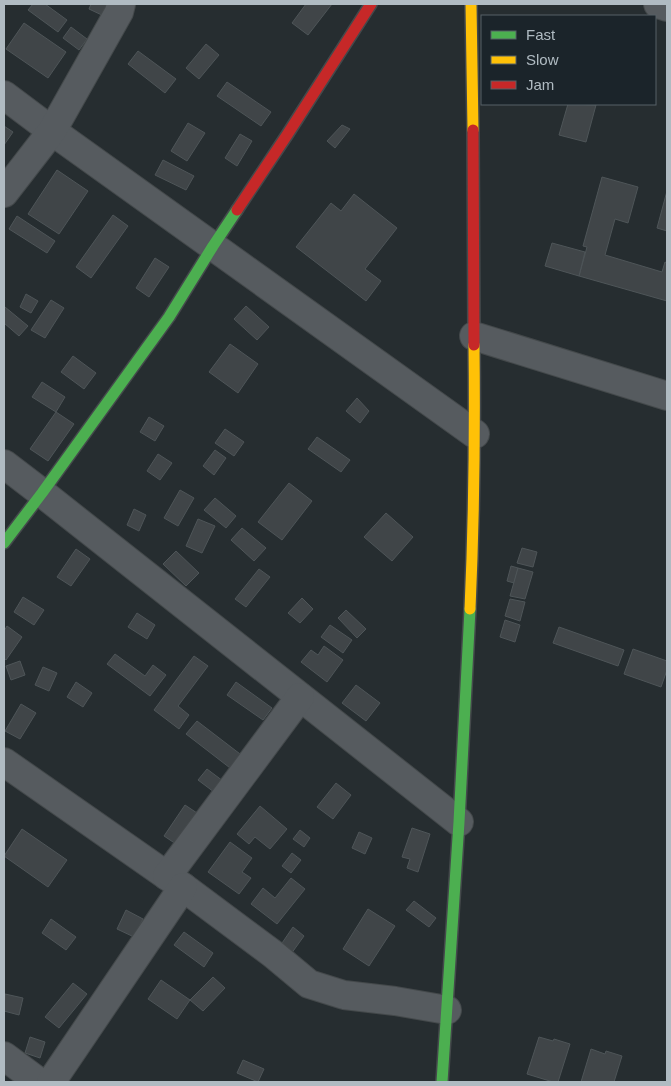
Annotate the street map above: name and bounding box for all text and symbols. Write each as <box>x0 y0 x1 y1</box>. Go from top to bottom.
legend <box>481 15 656 105</box>
text: Fast <box>526 26 556 43</box>
text: Slow <box>526 51 559 68</box>
text: Jam <box>526 76 554 93</box>

